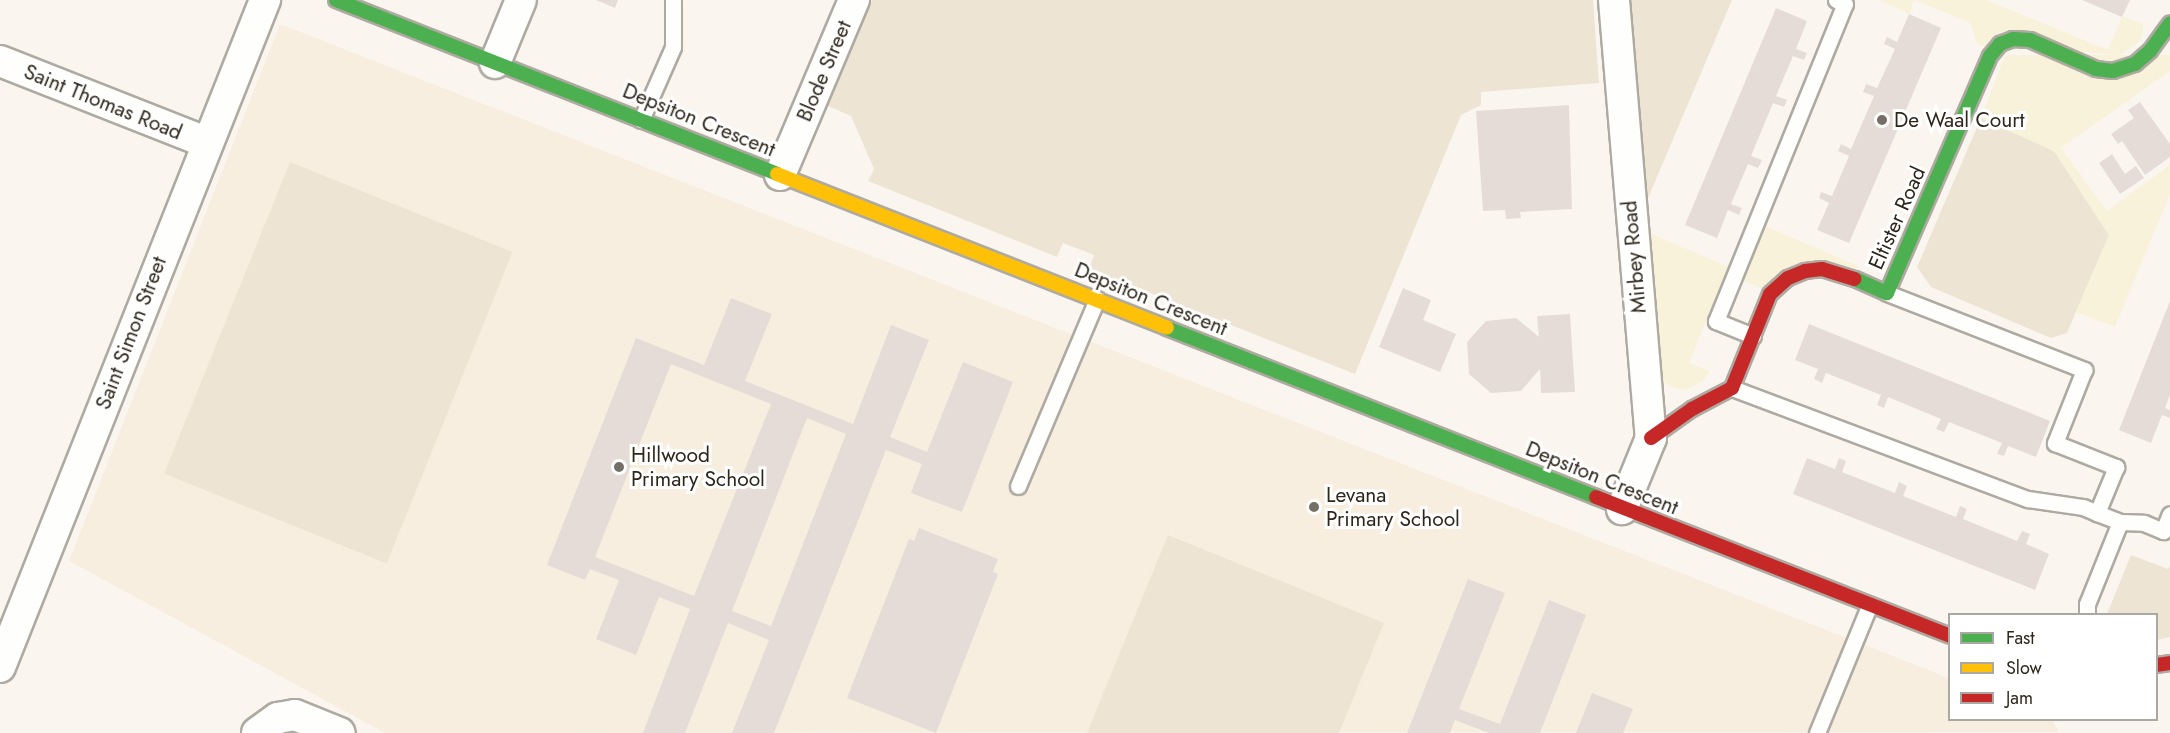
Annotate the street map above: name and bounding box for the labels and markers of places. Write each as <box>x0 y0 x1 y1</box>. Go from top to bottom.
place label: De Waal Court <box>1894 107 2025 133</box>
marker: De Waal Court <box>1875 113 1889 127</box>
place label: Hillwood Primary School <box>631 442 765 492</box>
marker: Hillwood Primary School <box>612 460 626 474</box>
place label: Levana Primary School <box>1326 482 1460 532</box>
marker: Levana Primary School <box>1307 500 1321 514</box>

